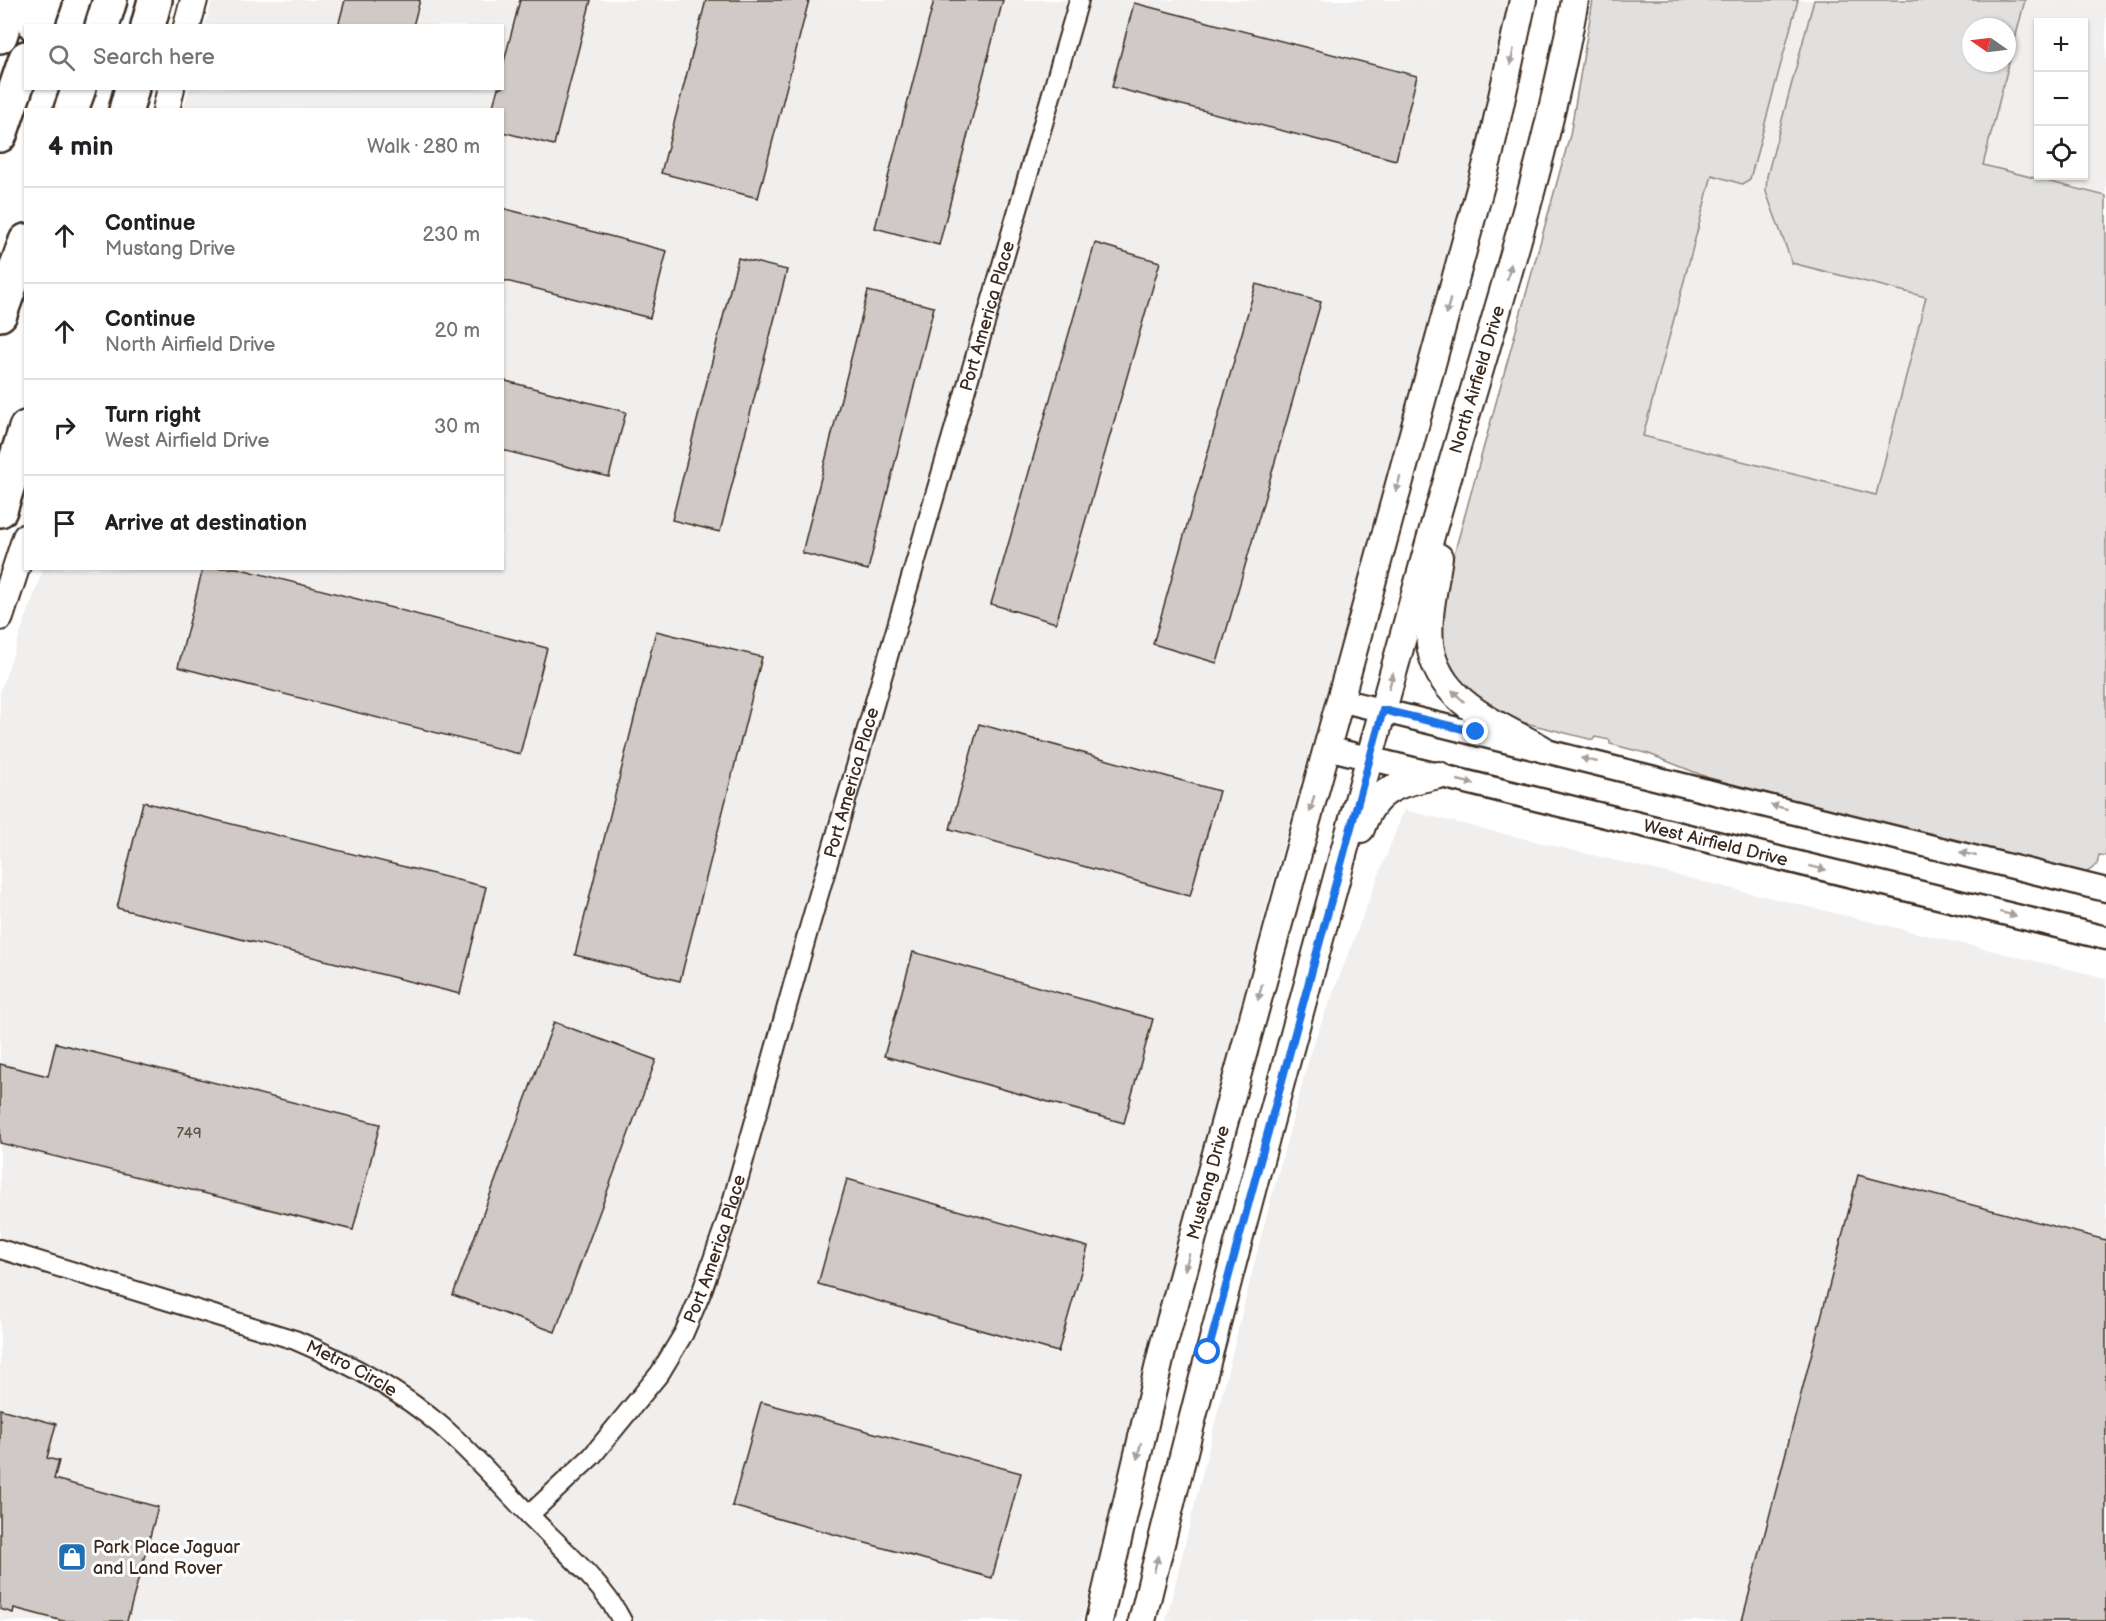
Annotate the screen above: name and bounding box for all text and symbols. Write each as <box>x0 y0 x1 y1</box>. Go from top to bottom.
north arrow <box>1962 18 2016 72</box>
map controls <box>2034 18 2088 180</box>
button: + <box>2034 18 2088 72</box>
search box <box>24 24 504 90</box>
icon: search <box>45 41 78 74</box>
text: Search here <box>93 44 215 71</box>
one-way arrow <box>1507 48 1516 67</box>
button: − <box>2034 72 2088 126</box>
button: locate <box>2034 126 2088 180</box>
text: 4 min <box>48 132 113 163</box>
text: Walk · 280 m <box>367 135 480 159</box>
text: Continue <box>105 210 195 237</box>
icon: ahead <box>48 219 81 252</box>
text: 230 m <box>423 223 480 247</box>
text: Mustang Drive <box>105 237 235 261</box>
street label: Port America Place <box>955 238 1019 394</box>
one-way arrow <box>1504 263 1514 281</box>
one-way arrow <box>1442 298 1452 316</box>
street label: North Airfield Drive <box>1445 303 1509 456</box>
text: Continue <box>105 306 195 333</box>
icon: ahead <box>48 315 81 348</box>
text: 20 m <box>435 319 480 343</box>
text: North Airfield Drive <box>105 333 275 357</box>
text: Turn right <box>105 402 201 429</box>
icon: right <box>48 411 81 444</box>
text: 30 m <box>434 415 480 439</box>
text: West Airfield Drive <box>105 429 269 453</box>
one-way arrow <box>1393 476 1402 494</box>
icon: arrive <box>48 507 81 540</box>
text: Arrive at destination <box>105 510 307 537</box>
one-way arrow <box>1387 672 1396 690</box>
one-way arrow <box>1450 689 1465 703</box>
street label: Port America Place <box>820 705 883 860</box>
route end <box>1462 718 1488 744</box>
one-way arrow <box>1580 755 1599 765</box>
one-way arrow <box>1457 777 1475 787</box>
one-way arrow <box>1307 796 1316 814</box>
one-way arrow <box>1770 801 1788 811</box>
street label: West Airfield Drive <box>1641 815 1790 871</box>
one-way arrow <box>1959 849 1977 858</box>
one-way arrow <box>1809 863 1828 873</box>
one-way arrow <box>1999 909 2017 919</box>
one-way arrow <box>1255 983 1265 1002</box>
street label: Mustang Drive <box>1182 1123 1234 1242</box>
house number: 749 <box>176 1124 202 1143</box>
street label: Port America Place <box>679 1172 750 1326</box>
one-way arrow <box>1181 1252 1191 1271</box>
street label: Metro Circle <box>303 1336 401 1401</box>
route start <box>1194 1338 1220 1364</box>
one-way arrow <box>1134 1441 1143 1460</box>
place label: Park Place Jaguar and Land Rover <box>93 1537 240 1579</box>
shop icon: Park Place Jaguar and Land Rover <box>56 1541 88 1573</box>
one-way arrow <box>1151 1555 1161 1573</box>

